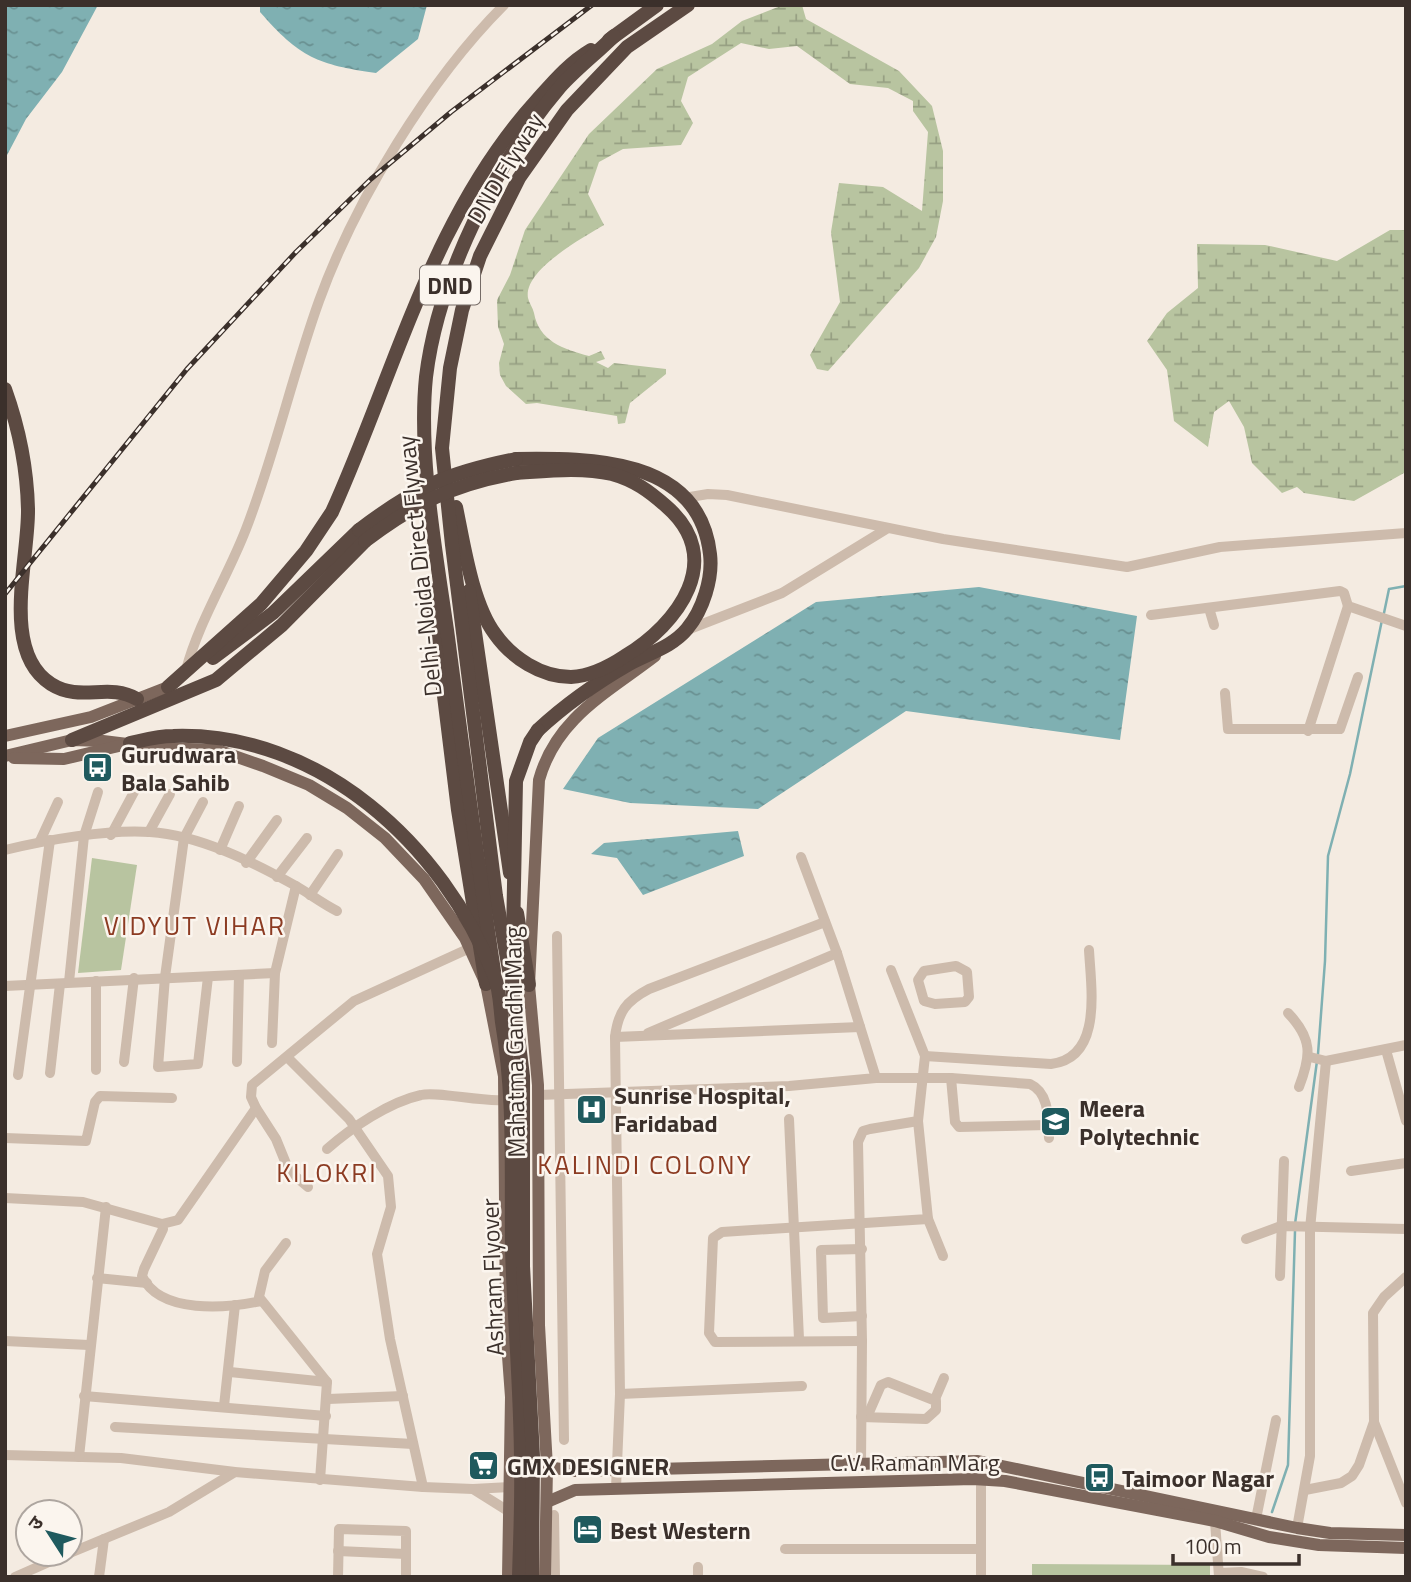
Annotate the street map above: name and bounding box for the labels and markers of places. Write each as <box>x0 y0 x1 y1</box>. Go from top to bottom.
place label: Gurudwara Bala Sahib <box>121 736 236 800</box>
bus stop icon: Gurudwara Bala Sahib <box>81 751 115 785</box>
place label: Sunrise Hospital, Faridabad <box>614 1077 791 1141</box>
place label: Meera Polytechnic <box>1079 1090 1200 1154</box>
hospital icon: Sunrise Hospital, Faridabad <box>574 1092 608 1126</box>
school or university icon: Meera Polytechnic <box>1039 1105 1073 1139</box>
place label: GMX DESIGNER <box>507 1448 669 1484</box>
supermarket icon: GMX DESIGNER <box>467 1449 501 1483</box>
place label: Taimoor Nagar <box>1122 1460 1274 1496</box>
bus stop icon: Taimoor Nagar <box>1082 1461 1116 1495</box>
place label: Best Western <box>610 1512 751 1548</box>
hotel icon: Best Western <box>570 1513 604 1547</box>

